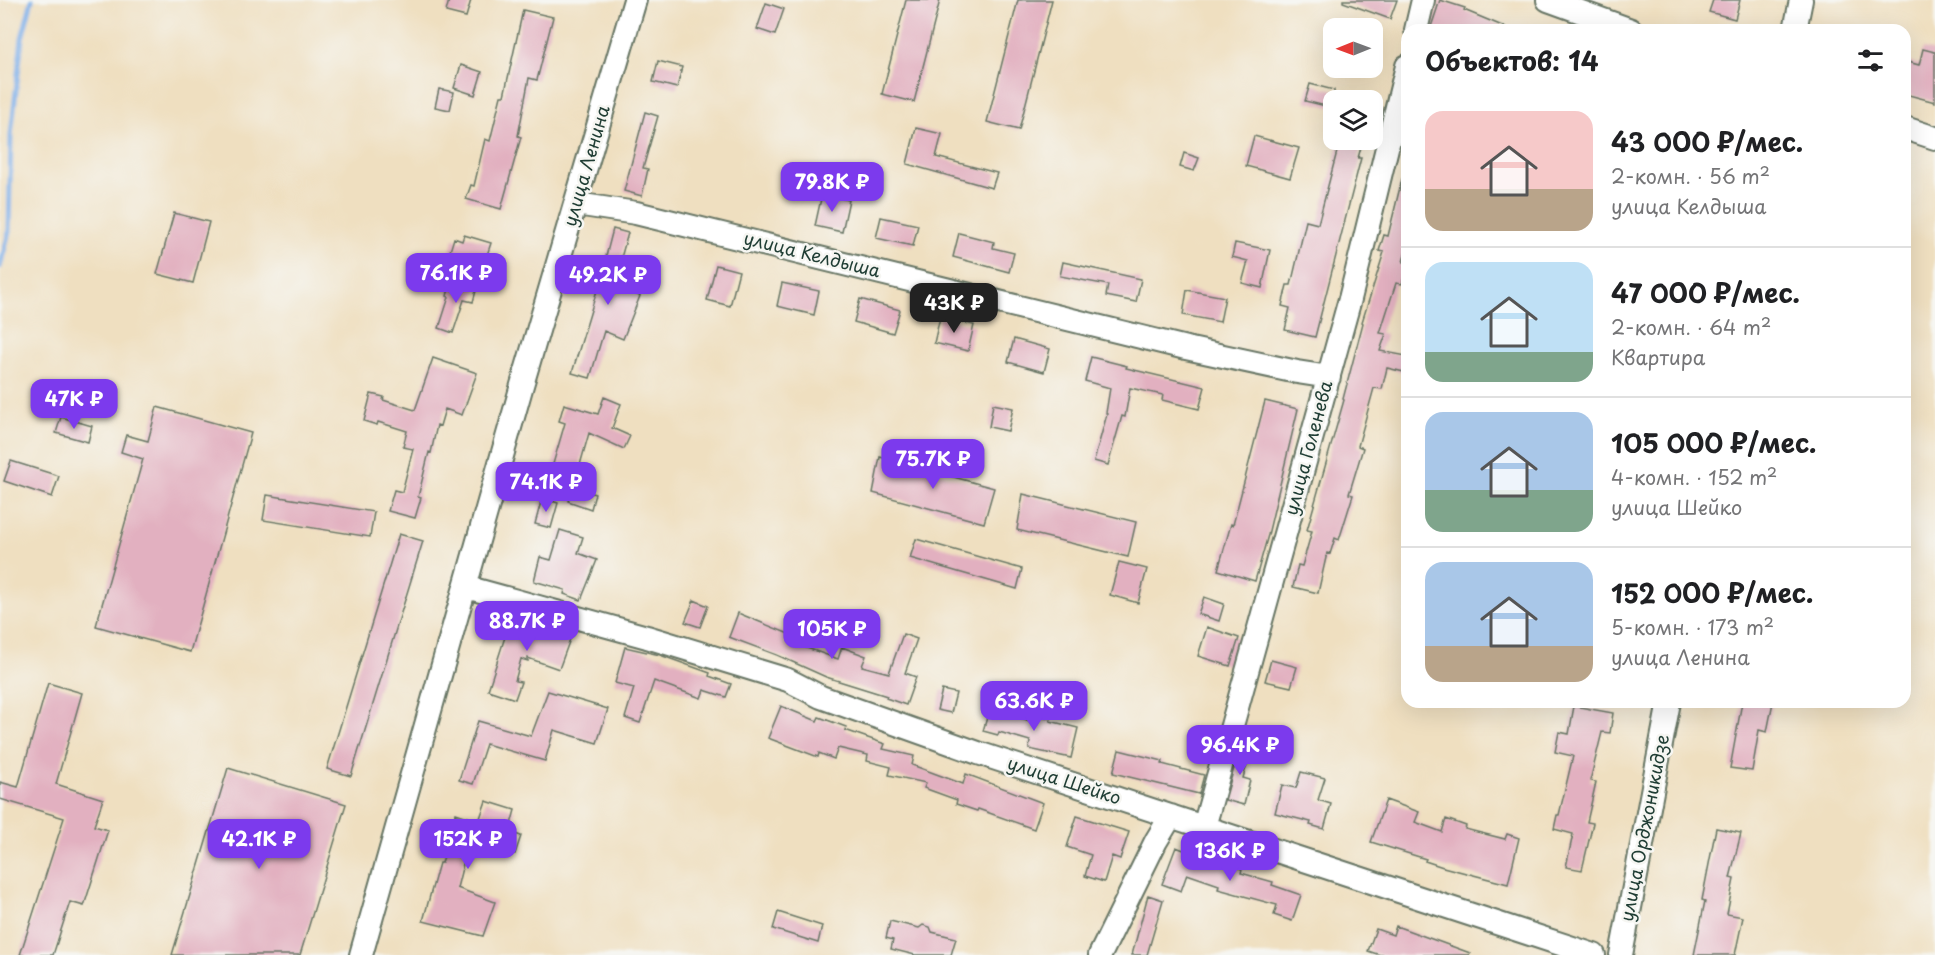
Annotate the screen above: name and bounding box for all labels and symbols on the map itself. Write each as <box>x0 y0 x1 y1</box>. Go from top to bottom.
north arrow <box>1323 18 1383 78</box>
street label: улица Ленина <box>555 101 616 229</box>
pin: 79.8K ₽ <box>777 162 887 213</box>
street label: улица Келдыша <box>741 224 884 284</box>
pin: 76.1K ₽ <box>401 253 511 304</box>
pin: 49.2K ₽ <box>553 255 663 306</box>
pin: 43K ₽ <box>912 283 996 334</box>
street label: улица Голенева <box>1277 376 1339 518</box>
pin: 47K ₽ <box>32 379 116 430</box>
pin: 75.7K ₽ <box>878 439 988 490</box>
pin: 74.1K ₽ <box>491 462 601 513</box>
pin: 88.7K ₽ <box>472 601 582 652</box>
pin: 105K ₽ <box>783 609 881 660</box>
pin: 63.6K ₽ <box>979 681 1089 732</box>
pin: 96.4K ₽ <box>1185 725 1295 776</box>
street label: улица Орджоникидзе <box>1612 732 1675 924</box>
street label: улица Шейко <box>1004 748 1125 811</box>
pin: 42.1K ₽ <box>204 819 314 870</box>
pin: 152K ₽ <box>419 819 517 870</box>
pin: 136K ₽ <box>1181 831 1279 882</box>

